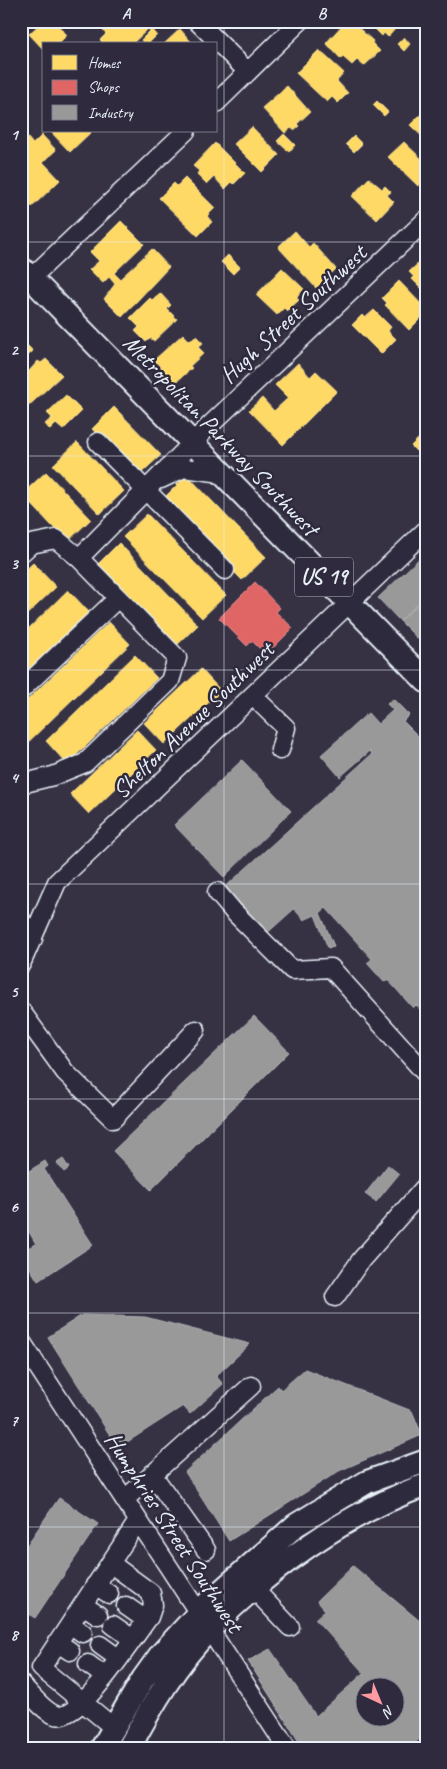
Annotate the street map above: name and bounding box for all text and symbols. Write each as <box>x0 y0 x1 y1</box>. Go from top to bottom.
text: A <box>122 4 132 24</box>
text: B <box>318 4 328 24</box>
legend <box>42 42 218 132</box>
text: Homes <box>88 54 122 73</box>
text: Shops <box>88 78 121 97</box>
text: Industry <box>88 104 135 123</box>
text: 1 <box>10 125 19 145</box>
street label: Hugh Street Southwest <box>213 237 374 390</box>
street label: Metropolitan Parkway Southwest <box>117 328 327 544</box>
text: 2 <box>10 340 19 360</box>
text: 3 <box>10 554 19 574</box>
road number: US 19 <box>295 558 353 596</box>
street label: Shelton Avenue Southwest <box>106 634 282 805</box>
text: 4 <box>10 768 19 788</box>
text: 5 <box>11 982 20 1002</box>
text: 6 <box>10 1197 19 1217</box>
text: 7 <box>10 1411 19 1431</box>
street label: Humphries Street Southwest <box>98 1426 251 1639</box>
text: 8 <box>10 1625 19 1645</box>
north arrow <box>354 1676 404 1726</box>
text: N <box>378 1702 398 1722</box>

